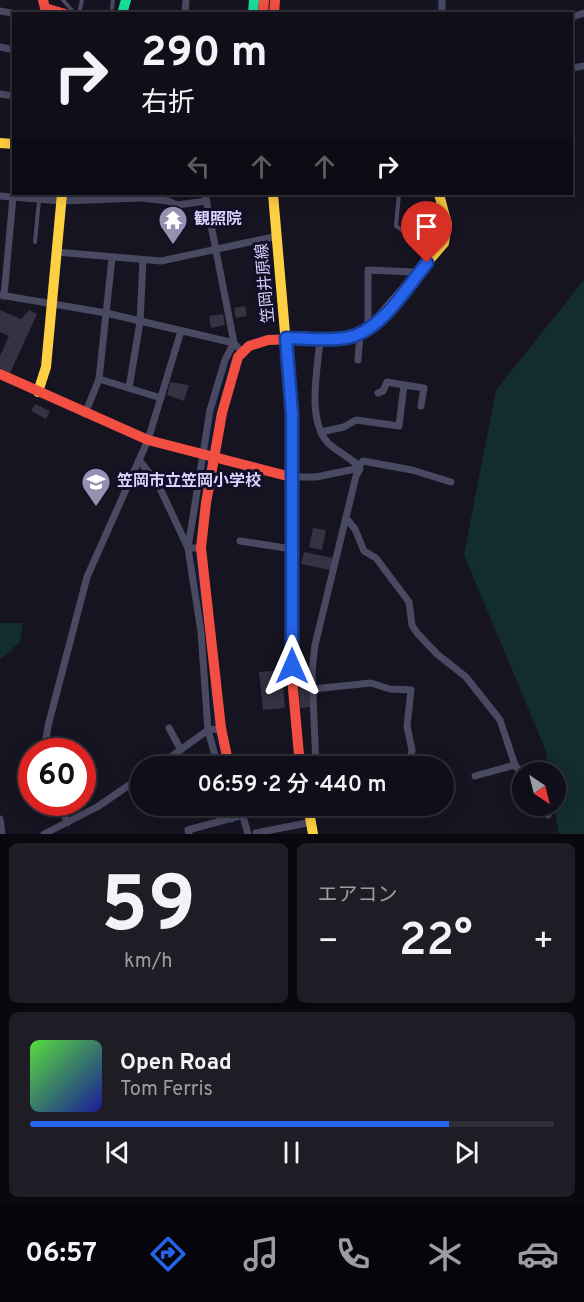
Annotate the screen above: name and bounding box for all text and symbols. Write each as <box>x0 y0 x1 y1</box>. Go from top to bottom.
text: 290 m <box>141 28 268 81</box>
icon: right <box>42 36 120 114</box>
text: 右折 <box>141 87 195 121</box>
icon: left <box>182 150 215 183</box>
icon: ahead <box>245 150 278 183</box>
icon: ahead <box>308 150 341 183</box>
icon: right <box>371 150 404 183</box>
pin <box>401 201 452 263</box>
temple icon: 観照院 <box>157 204 189 246</box>
place label: 観照院 <box>194 210 242 230</box>
icon: arrive <box>410 210 443 243</box>
street label: 笠岡井原線 <box>253 242 279 324</box>
school or university icon: 笠岡市立笠岡小学校 <box>80 466 112 508</box>
place label: 笠岡市立笠岡小学校 <box>117 472 261 492</box>
position arrow <box>260 634 324 698</box>
speed limit sign: 60 <box>18 738 96 816</box>
north arrow <box>512 762 566 816</box>
map controls <box>512 762 566 816</box>
text: 06:59 · 2 分 · 440 m <box>198 772 386 799</box>
text: 59 <box>100 860 196 959</box>
text: エアコン <box>318 883 398 909</box>
text: 22° <box>399 914 473 971</box>
text: − <box>318 922 339 964</box>
text: + <box>533 922 554 964</box>
text: km/h <box>124 949 173 975</box>
text: Open Road <box>120 1050 232 1077</box>
text: Tom Ferris <box>120 1077 213 1103</box>
icon: previous <box>101 1136 134 1169</box>
icon: pause <box>275 1136 308 1169</box>
icon: next <box>450 1136 483 1169</box>
icon: directions <box>147 1233 189 1275</box>
icon: music <box>240 1233 282 1275</box>
icon: phone <box>332 1233 374 1275</box>
icon: climate <box>424 1233 466 1275</box>
icon: car <box>517 1233 559 1275</box>
text: 06:57 <box>25 1237 97 1271</box>

